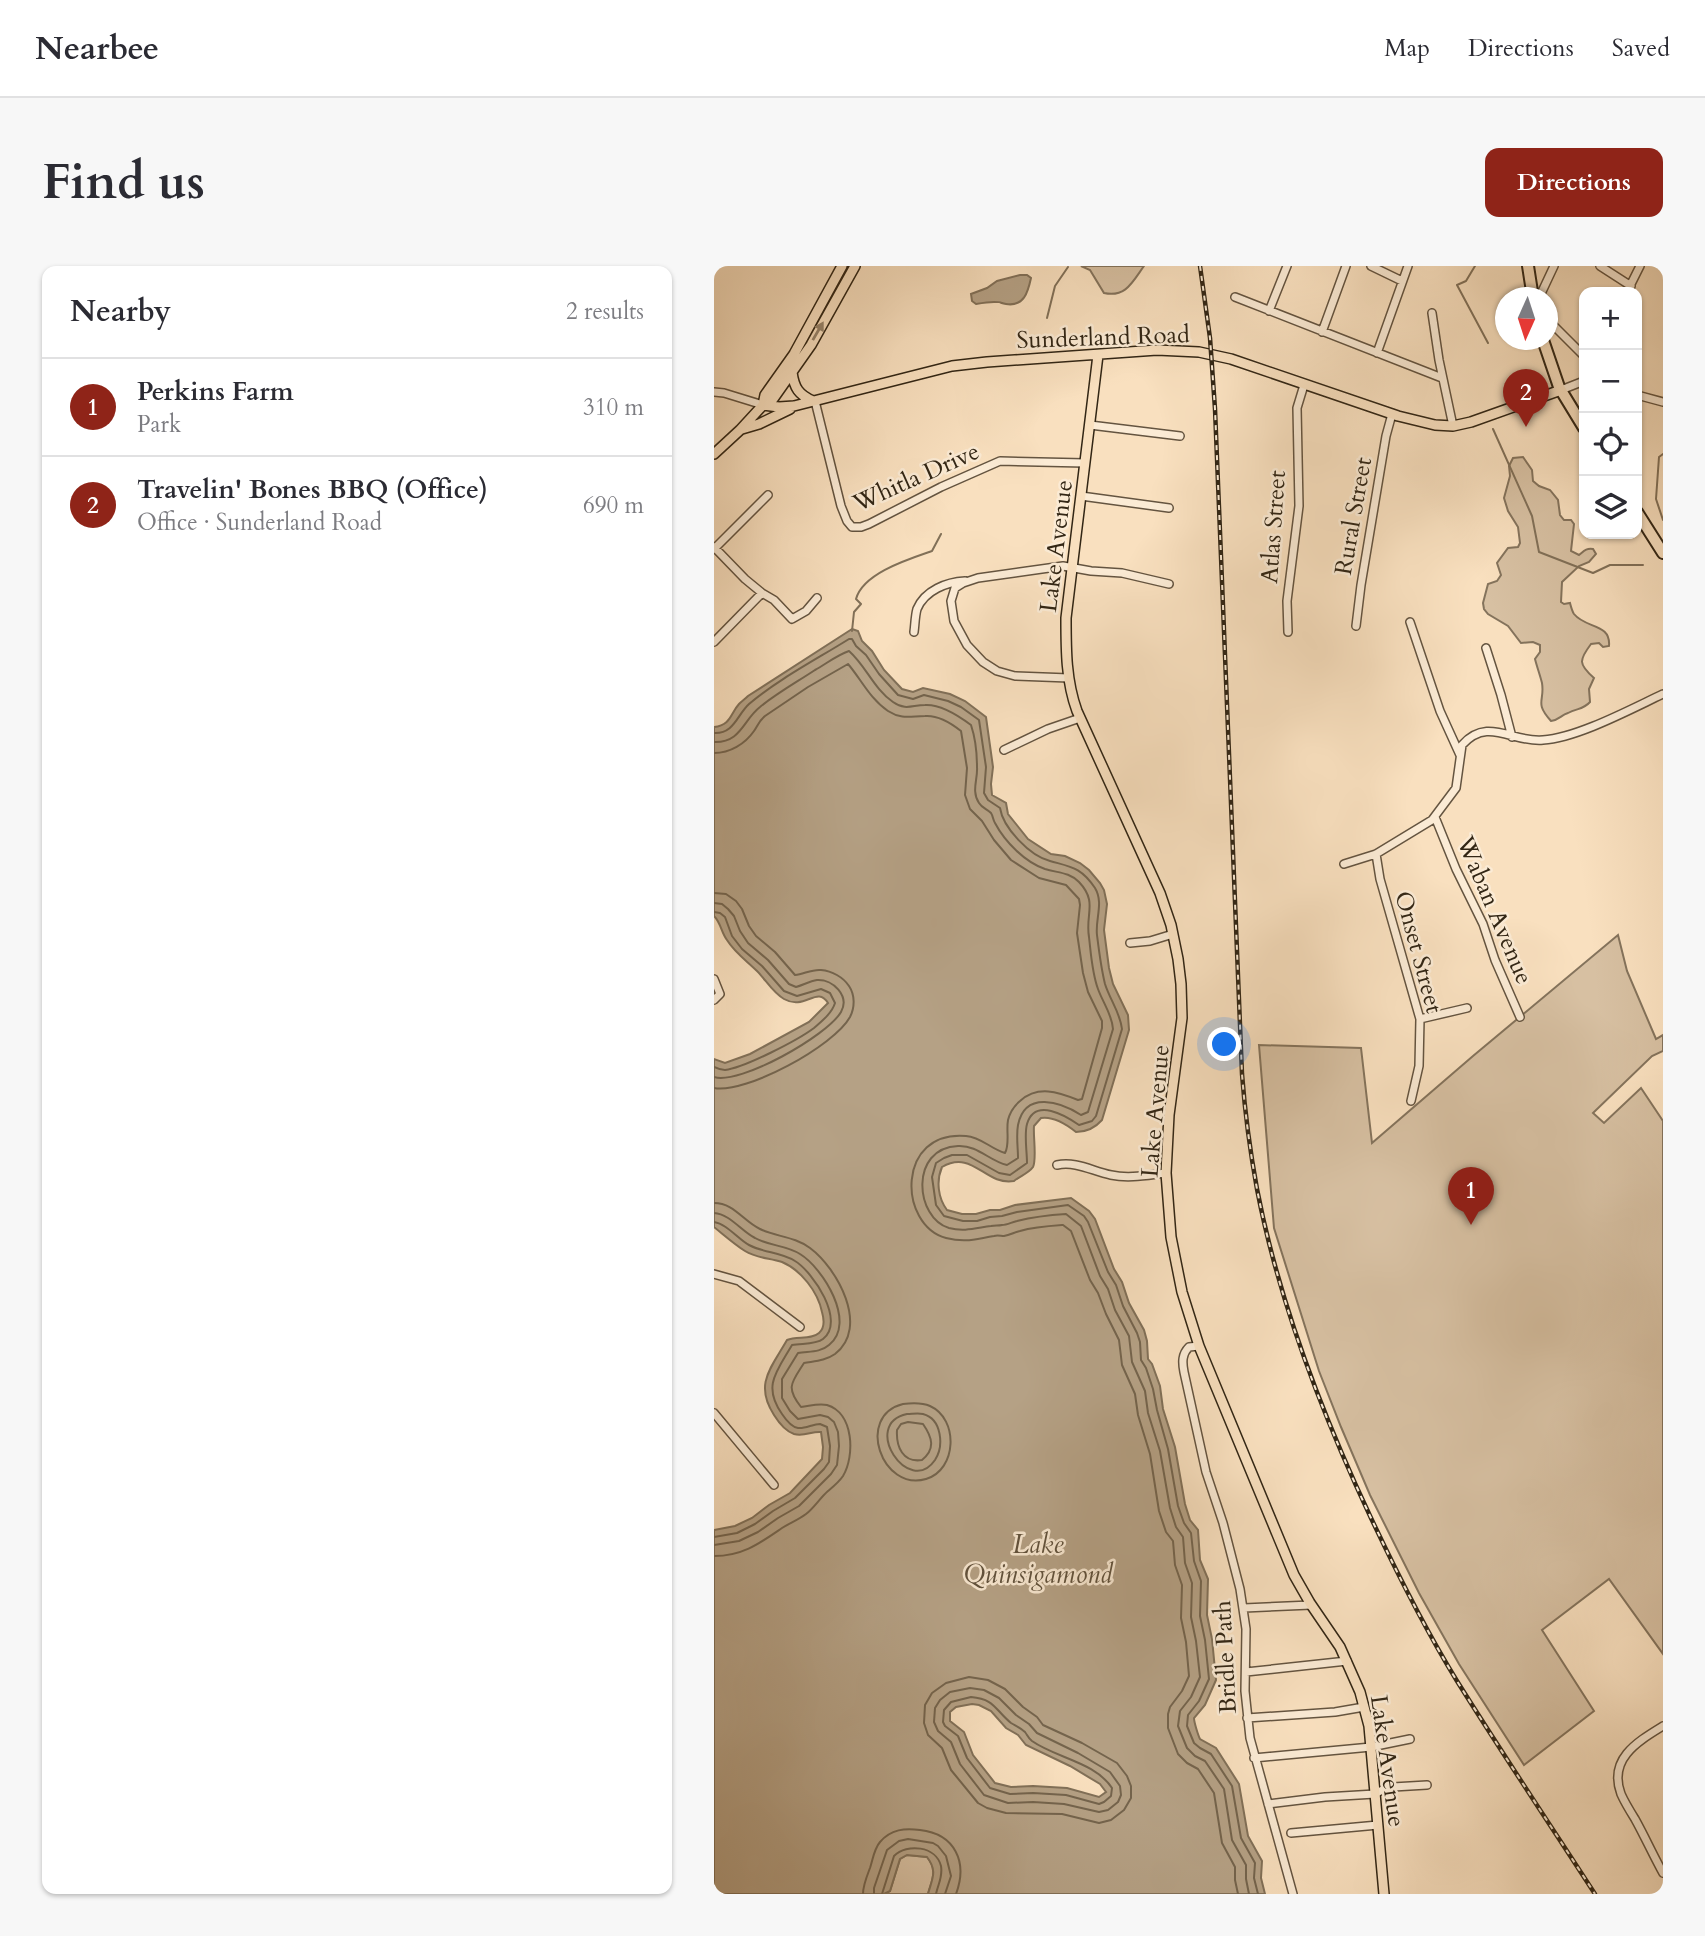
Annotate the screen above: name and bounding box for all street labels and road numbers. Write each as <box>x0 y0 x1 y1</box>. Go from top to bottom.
street label: Sunderland Road <box>1016 318 1190 357</box>
street label: Whitla Drive <box>847 435 985 520</box>
street label: Rural Street <box>1327 454 1380 578</box>
street label: Atlas Street <box>1253 469 1294 585</box>
street label: Lake Avenue <box>1032 478 1081 614</box>
street label: Waban Avenue <box>1448 830 1541 989</box>
street label: Onset Street <box>1386 887 1451 1017</box>
street label: Lake Avenue <box>1133 1043 1178 1179</box>
street label: Bridle Path <box>1206 1600 1245 1714</box>
street label: Lake Avenue <box>1362 1693 1413 1829</box>

